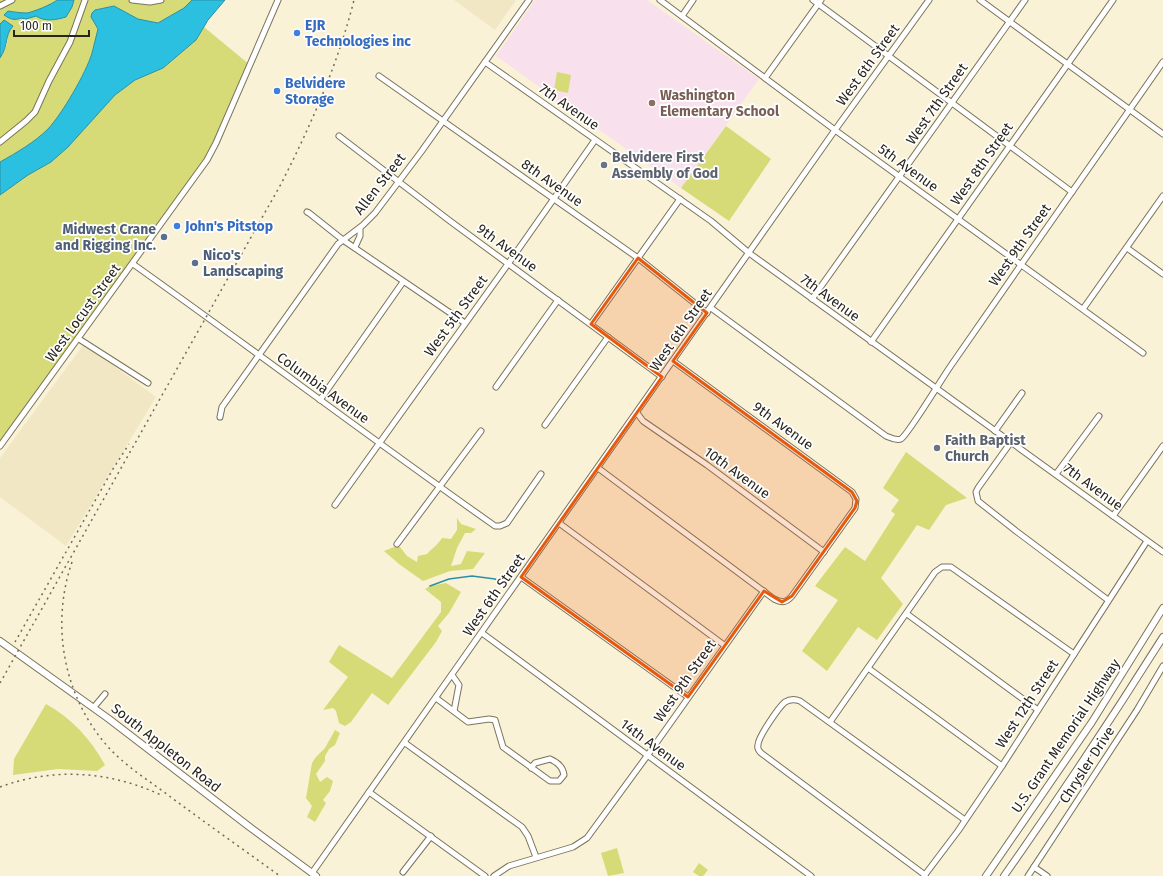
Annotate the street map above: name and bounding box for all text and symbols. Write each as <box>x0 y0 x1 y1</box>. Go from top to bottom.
scale bar <box>14 12 89 38</box>
place label: EJR Technologies inc <box>305 17 411 50</box>
text: 100 m <box>20 19 52 33</box>
street label: West 6th Street <box>833 20 904 109</box>
marker: EJR Technologies inc <box>292 28 302 38</box>
street label: West 7th Street <box>903 59 972 148</box>
place label: Belvidere Storage <box>285 75 346 108</box>
street label: 7th Avenue <box>536 80 602 134</box>
marker: Belvidere Storage <box>272 86 282 96</box>
place label: Washington Elementary School <box>660 87 780 120</box>
marker: Washington Elementary School <box>647 98 657 108</box>
street label: West 8th Street <box>947 119 1017 209</box>
street label: 5th Avenue <box>875 140 941 196</box>
street label: Allen Street <box>351 149 410 218</box>
place label: Belvidere First Assembly of God <box>611 149 718 182</box>
street label: 8th Avenue <box>518 156 586 210</box>
marker: Belvidere First Assembly of God <box>599 160 609 170</box>
street label: West 9th Street <box>985 200 1055 289</box>
place label: John's Pitstop <box>184 218 273 235</box>
street label: 9th Avenue <box>473 220 541 276</box>
place label: Midwest Crane and Rigging Inc. <box>55 221 156 254</box>
marker: John's Pitstop <box>172 221 182 231</box>
marker: Midwest Crane and Rigging Inc. <box>159 232 169 242</box>
place label: Nico's Landscaping <box>203 247 284 280</box>
marker: Nico's Landscaping <box>190 258 200 268</box>
street label: West Locust Street <box>42 260 125 365</box>
street label: West 5th Street <box>421 271 492 360</box>
street label: 7th Avenue <box>797 271 863 325</box>
street label: West 6th Street <box>646 285 716 375</box>
street label: Columbia Avenue <box>273 349 373 427</box>
street label: 9th Avenue <box>749 398 817 454</box>
place label: Faith Baptist Church <box>945 432 1026 465</box>
street label: 10th Avenue <box>701 443 773 503</box>
marker: Faith Baptist Church <box>932 443 942 453</box>
street label: 7th Avenue <box>1060 460 1126 514</box>
street label: West 6th Street <box>459 550 529 640</box>
street label: West 9th Street <box>650 636 720 725</box>
street label: West 12th Street <box>992 656 1062 752</box>
street label: U.S. Grant Memorial Highway <box>1008 656 1124 816</box>
street label: South Appleton Road <box>108 700 224 796</box>
street label: 14th Avenue <box>617 716 689 774</box>
street label: Chrysler Drive <box>1056 723 1118 807</box>

